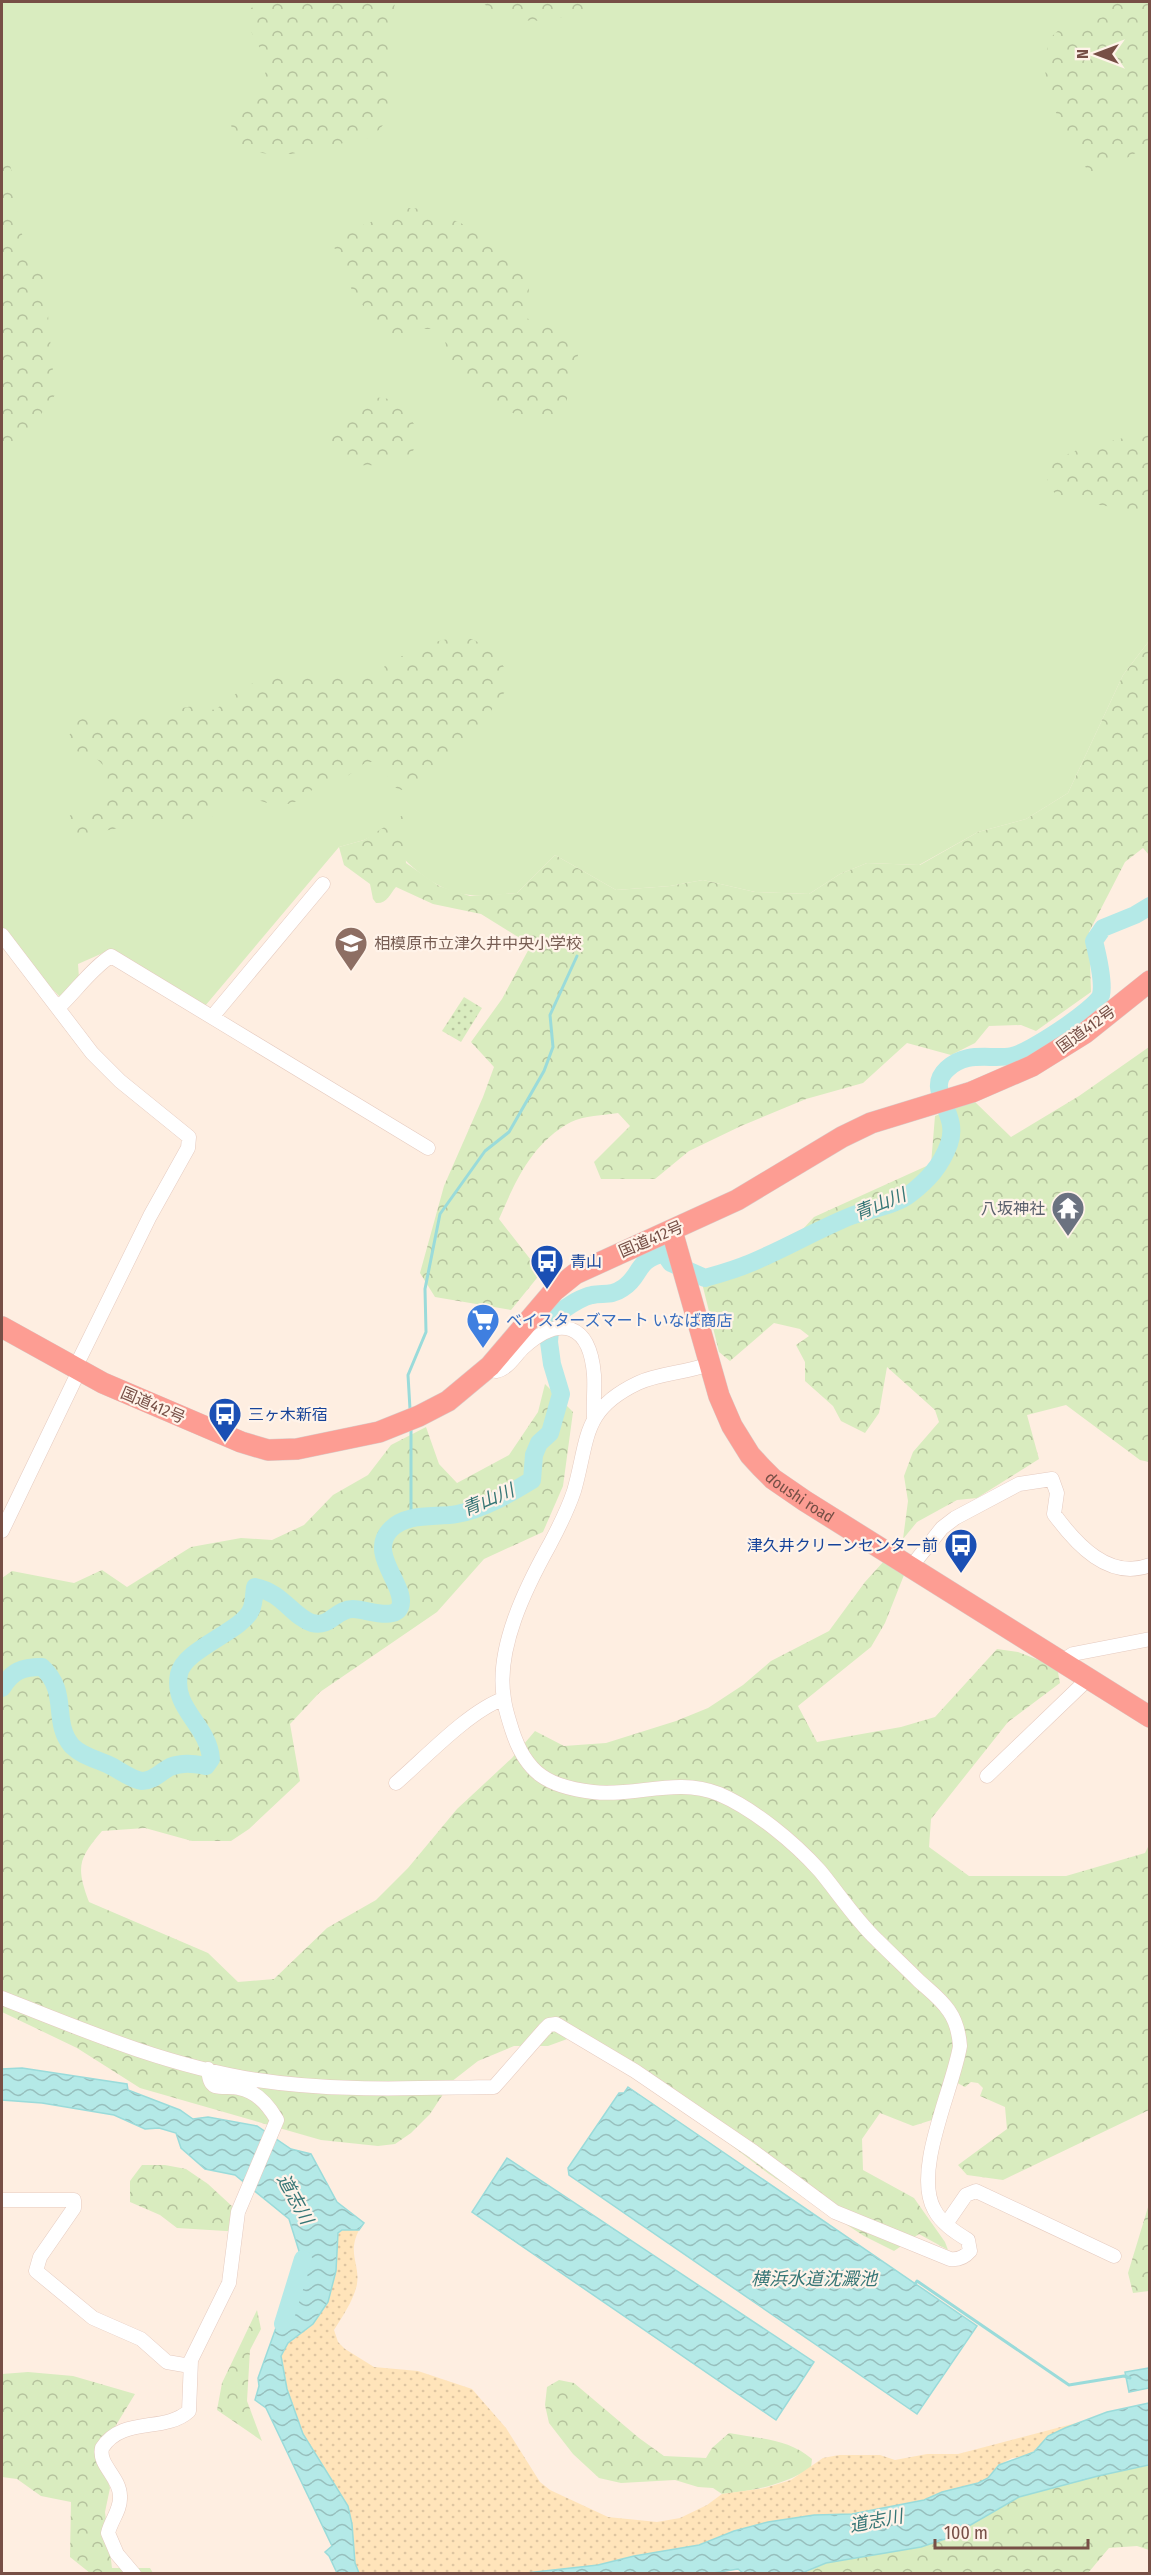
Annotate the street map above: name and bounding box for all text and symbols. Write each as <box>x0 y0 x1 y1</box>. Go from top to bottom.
north arrow <box>1067 24 1127 84</box>
text: N <box>1073 49 1092 59</box>
school or university icon: 相模原市立津久井中央小学校 <box>333 925 369 972</box>
place label: 相模原市立津久井中央小学校 <box>374 934 582 953</box>
street label: 国道412号 <box>1053 1001 1119 1057</box>
water label: 青山川 <box>851 1183 911 1224</box>
temple icon: 八坂神社 <box>1050 1190 1086 1237</box>
place label: 八坂神社 <box>981 1199 1045 1218</box>
street label: 国道412号 <box>616 1217 686 1261</box>
bus stop icon: 青山 <box>529 1243 565 1290</box>
place label: 青山 <box>570 1252 602 1271</box>
supermarket icon: ベイスターズマート いなば商店 <box>465 1302 501 1349</box>
place label: ベイスターズマート いなば商店 <box>506 1311 732 1330</box>
street label: 国道412号 <box>118 1383 188 1427</box>
bus stop icon: 三ヶ木新宿 <box>207 1396 243 1443</box>
place label: 三ヶ木新宿 <box>248 1405 328 1424</box>
street label: doushi road <box>761 1467 838 1526</box>
water label: 青山川 <box>459 1479 519 1521</box>
bus stop icon: 津久井クリーンセンター前 <box>943 1527 979 1574</box>
place label: 津久井クリーンセンター前 <box>747 1536 938 1555</box>
water label: 道志川 <box>272 2170 319 2230</box>
water label: 横浜水道沈澱池 <box>751 2268 879 2290</box>
water label: 道志川 <box>847 2505 907 2537</box>
scale bar <box>935 2512 1088 2550</box>
text: 100 m <box>944 2522 988 2544</box>

